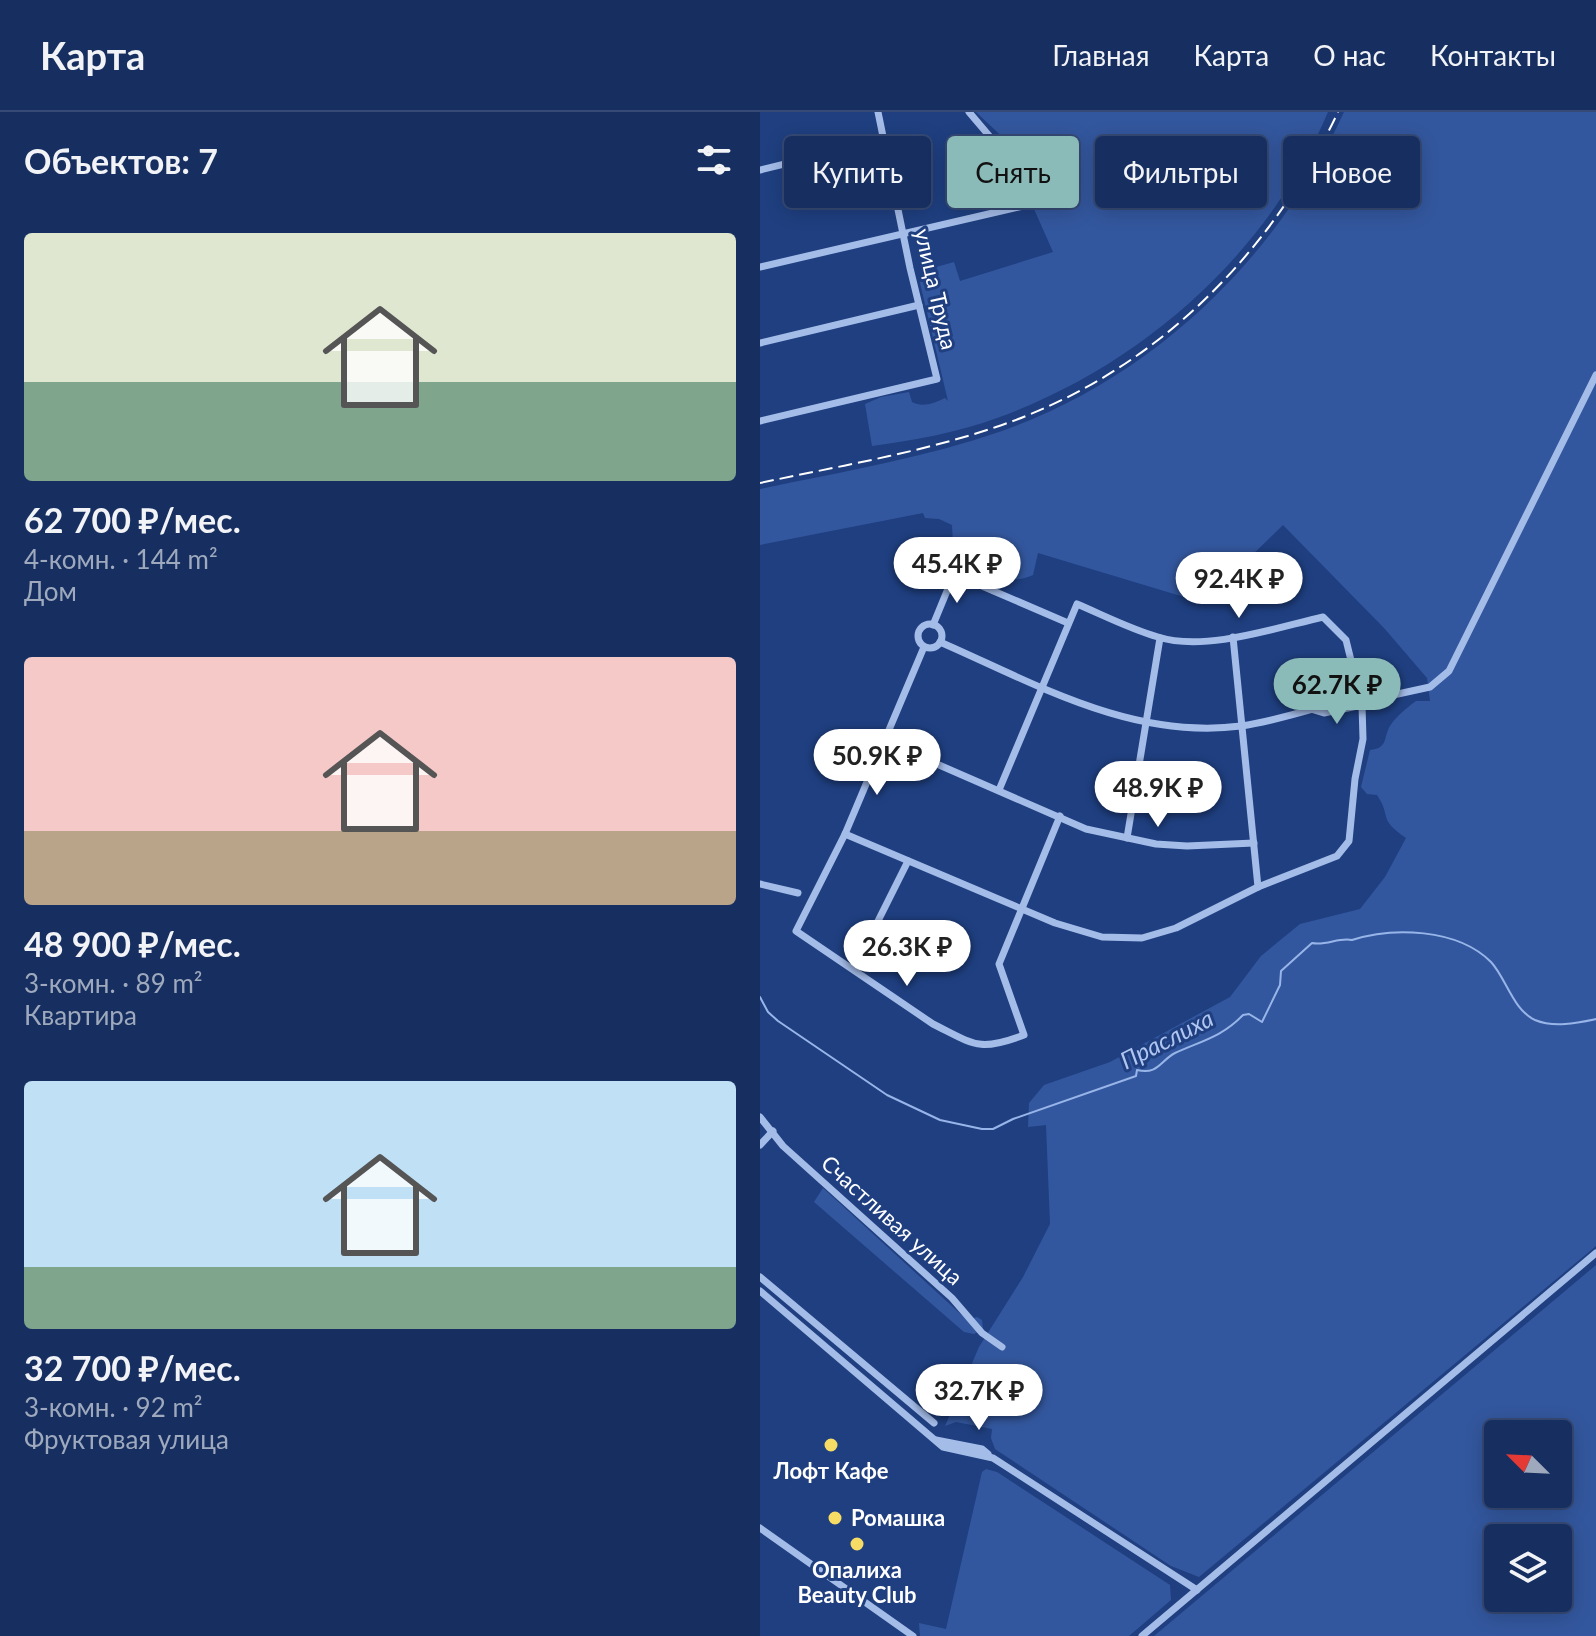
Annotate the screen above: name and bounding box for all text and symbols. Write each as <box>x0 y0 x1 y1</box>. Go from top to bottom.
text: Карта <box>40 32 145 78</box>
text: Главная <box>1052 38 1150 72</box>
text: Карта <box>1194 38 1269 72</box>
text: О нас <box>1313 38 1386 72</box>
text: Контакты <box>1430 38 1556 72</box>
chip: Купить <box>784 136 931 208</box>
chip: Снять <box>947 136 1079 208</box>
chip: Фильтры <box>1095 136 1267 208</box>
chip: Новое <box>1283 136 1420 208</box>
icon: filters <box>692 138 736 182</box>
text: Объектов: 7 <box>24 140 218 181</box>
street label: улица Труда <box>909 226 963 352</box>
icon: home <box>308 285 452 429</box>
text: 62 700 ₽/мес. <box>24 499 241 540</box>
pin: 45.4K ₽ <box>883 537 1031 605</box>
text: 4-комн. · 144 m² <box>24 543 218 575</box>
text: 45.4K ₽ <box>912 547 1002 579</box>
pin: 92.4K ₽ <box>1165 552 1313 620</box>
text: 92.4K ₽ <box>1194 562 1284 594</box>
text: Дом <box>24 575 77 607</box>
pin: 62.7K ₽ <box>1263 658 1411 726</box>
text: 62.7K ₽ <box>1292 668 1382 700</box>
icon: home <box>308 709 452 853</box>
pin: 50.9K ₽ <box>803 729 951 797</box>
text: 50.9K ₽ <box>832 739 922 771</box>
pin: 48.9K ₽ <box>1084 761 1232 829</box>
text: 48.9K ₽ <box>1113 771 1203 803</box>
pin: 26.3K ₽ <box>833 920 981 988</box>
text: 48 900 ₽/мес. <box>24 923 241 964</box>
text: 26.3K ₽ <box>862 930 952 962</box>
text: 3-комн. · 89 m² <box>24 967 203 999</box>
text: Квартира <box>24 999 137 1031</box>
water label: Праслиха <box>1115 1003 1218 1074</box>
icon: home <box>308 1133 452 1277</box>
street label: Счастливая улица <box>816 1149 969 1290</box>
text: 32 700 ₽/мес. <box>24 1347 241 1388</box>
pin: 32.7K ₽ <box>905 1364 1053 1432</box>
text: 32.7K ₽ <box>934 1374 1024 1406</box>
text: 3-комн. · 92 m² <box>24 1391 203 1423</box>
north arrow <box>1484 1420 1572 1508</box>
map controls <box>1484 1420 1572 1612</box>
text: Фруктовая улица <box>24 1423 229 1455</box>
marker: Лофт Кафе <box>822 1436 840 1454</box>
place label: Лофт Кафе <box>772 1457 889 1484</box>
place label: Ромашка <box>851 1504 945 1531</box>
marker: Ромашка <box>826 1509 844 1527</box>
button: layers <box>1484 1524 1572 1612</box>
marker: Опалиха Beauty Club <box>848 1535 866 1553</box>
place label: Опалиха Beauty Club <box>797 1556 917 1608</box>

